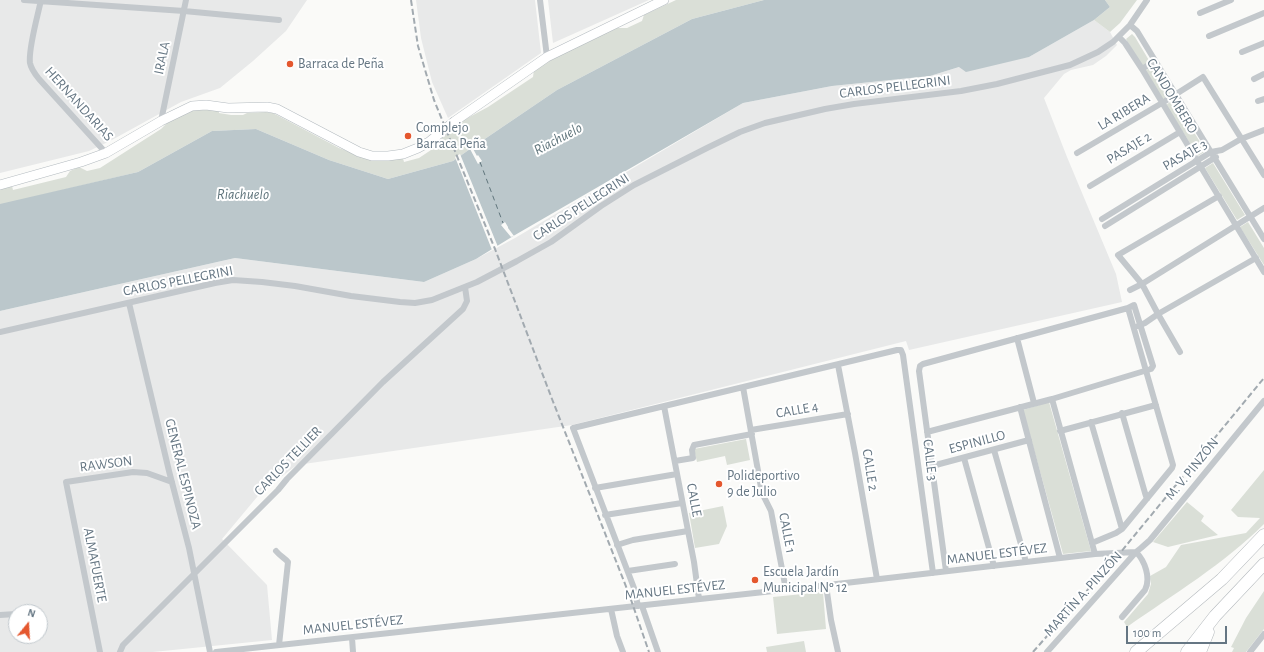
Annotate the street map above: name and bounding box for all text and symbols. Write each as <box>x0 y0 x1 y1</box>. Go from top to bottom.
street label: IRALA <box>150 40 174 76</box>
street label: CANDOMBERO <box>1143 55 1201 137</box>
place label: Barraca de Peña <box>298 56 384 72</box>
marker: Barraca de Peña <box>285 59 295 69</box>
street label: HERNANDARIAS <box>41 63 117 145</box>
street label: CARLOS PELLEGRINI <box>839 72 951 102</box>
street label: LA RIBERA <box>1095 90 1153 134</box>
water label: Riachuelo <box>531 119 585 159</box>
place label: Complejo Barraca Peña <box>416 120 486 152</box>
street label: PASAJE 2 <box>1104 128 1154 168</box>
marker: Complejo Barraca Peña <box>403 131 413 141</box>
street label: PASAJE 3 <box>1160 136 1210 174</box>
street label: CARLOS PELLEGRINI <box>530 170 632 244</box>
water label: Riachuelo <box>217 185 269 203</box>
street label: CARLOS PELLEGRINI <box>122 262 234 300</box>
street label: CALLE 4 <box>774 398 820 422</box>
street label: GENERAL ESPINOZA <box>161 417 205 531</box>
street label: CARLOS TELLIER <box>251 423 325 499</box>
street label: ESPINILLO <box>947 426 1007 458</box>
street label: M. V. PINZÓN <box>1162 435 1222 503</box>
street label: CALLE 3 <box>919 438 941 482</box>
street label: CALLE 2 <box>858 448 882 492</box>
street label: RAWSON <box>79 452 133 476</box>
place label: Polideportivo 9 de Julio <box>727 468 800 500</box>
marker: Polideportivo 9 de Julio <box>714 479 724 489</box>
street label: CALLE <box>683 482 705 518</box>
street label: CALLE 1 <box>775 511 799 555</box>
street label: ALMAFUERTE <box>80 526 110 604</box>
street label: MANUEL ESTÉVEZ <box>946 540 1048 568</box>
street label: MARTÍN A. PINZÓN <box>1040 548 1126 640</box>
place label: Escuela Jardín Municipal Nº 12 <box>763 564 847 596</box>
marker: Escuela Jardín Municipal Nº 12 <box>750 575 760 585</box>
street label: MANUEL ESTÉVEZ <box>624 576 726 604</box>
north arrow <box>8 604 48 644</box>
text: N <box>26 607 37 619</box>
street label: MANUEL ESTÉVEZ <box>302 611 404 639</box>
scale bar <box>1128 618 1229 644</box>
text: 100 m <box>1133 627 1161 639</box>

